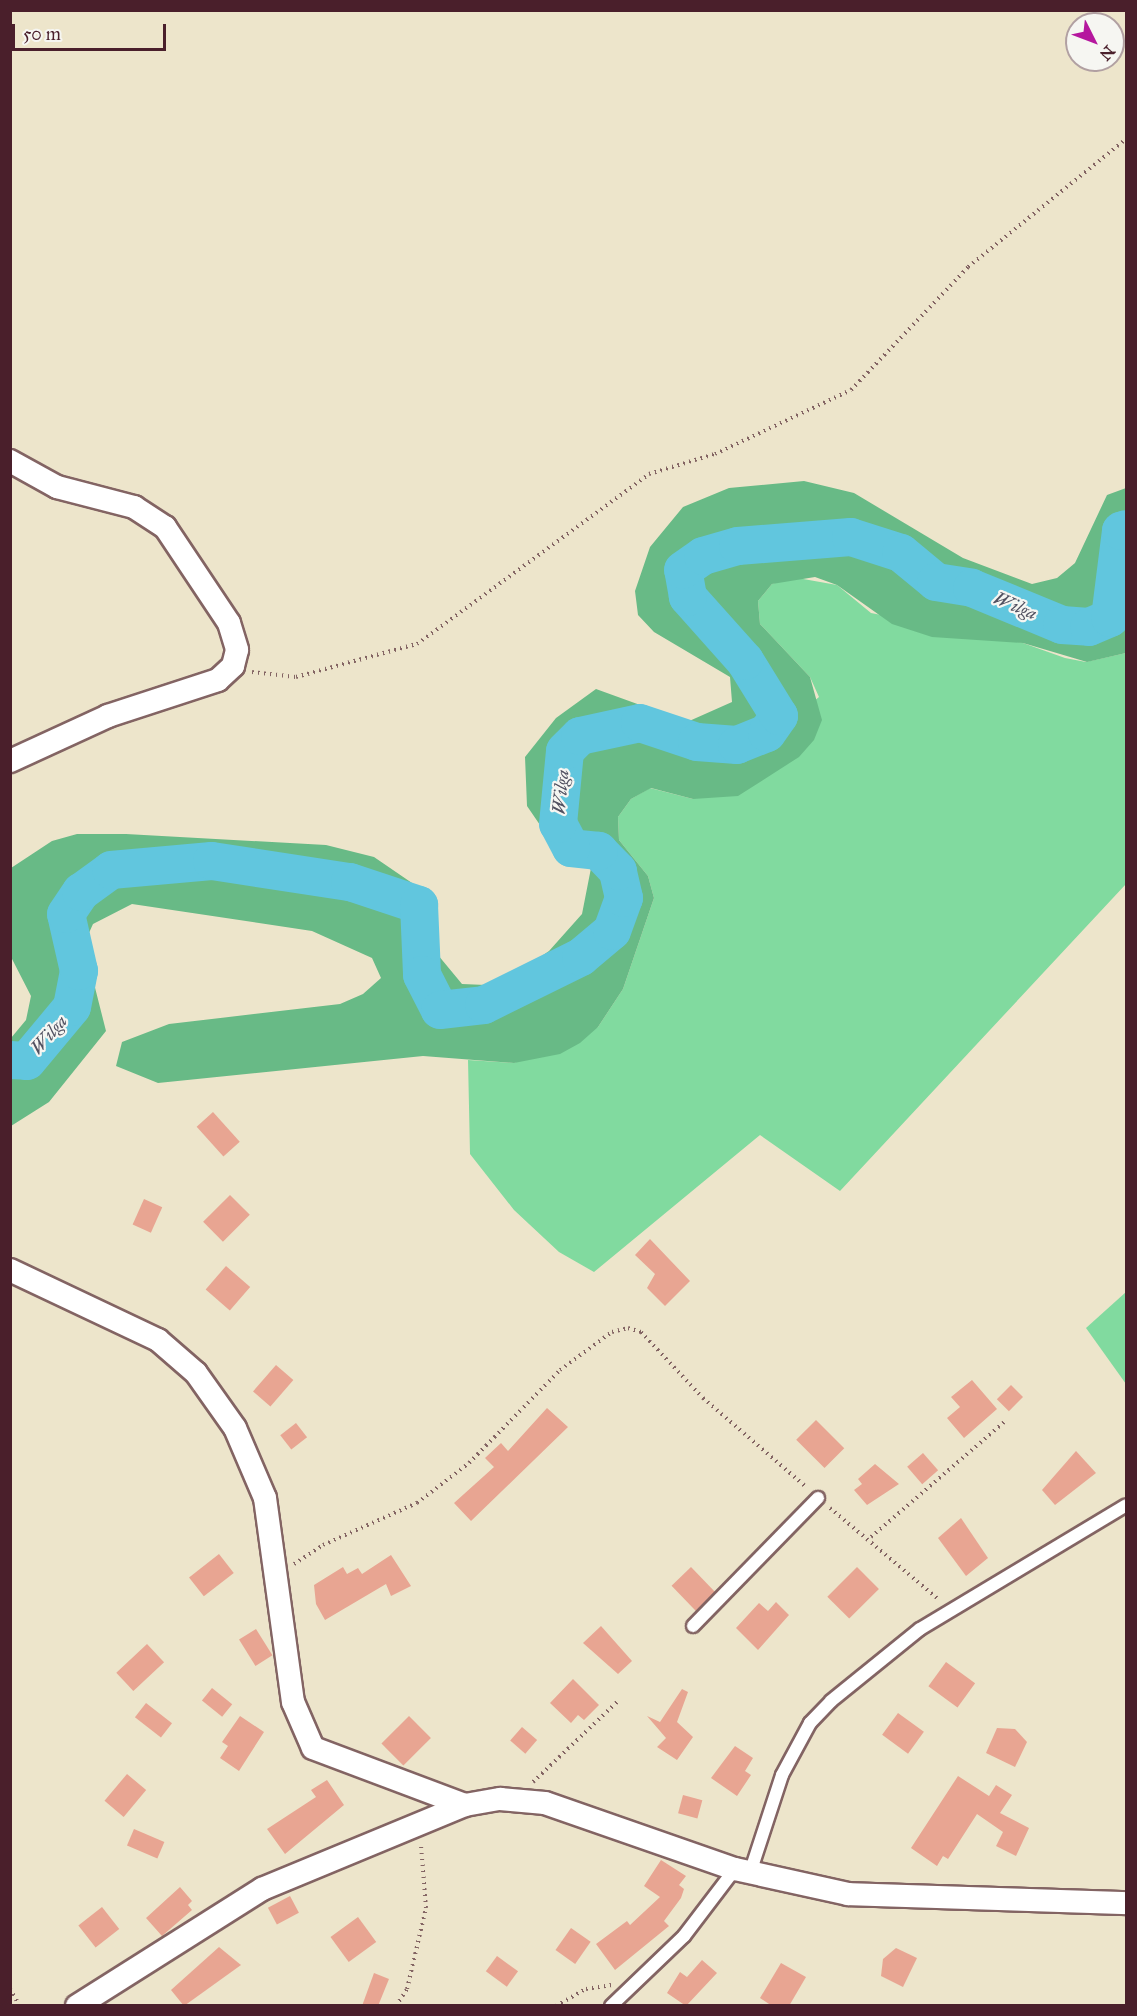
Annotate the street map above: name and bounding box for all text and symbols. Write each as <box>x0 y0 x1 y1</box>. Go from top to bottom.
scale bar <box>15 12 170 50</box>
north arrow <box>1065 12 1125 72</box>
text: 50 m <box>23 23 61 45</box>
text: N <box>1096 42 1119 64</box>
water label: Wilga <box>990 588 1040 624</box>
water label: Wilga <box>548 769 574 815</box>
water label: Wilga <box>26 1011 72 1059</box>

